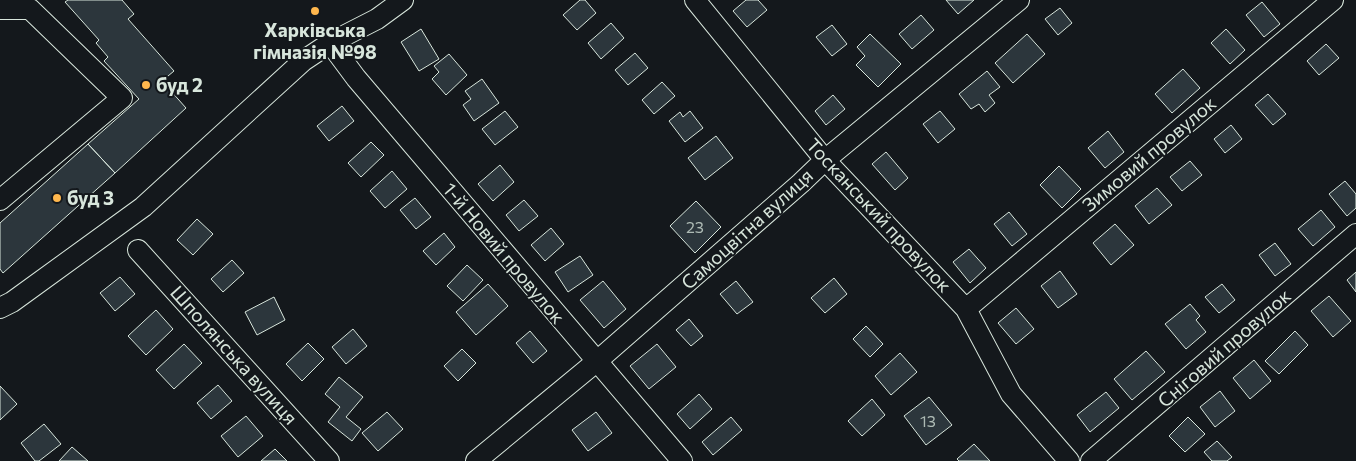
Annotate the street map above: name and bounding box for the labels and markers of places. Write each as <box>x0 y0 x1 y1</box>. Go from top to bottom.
marker: Харківська гімназія №98 <box>309 5 321 17</box>
place label: Харківська гімназія №98 <box>253 18 377 63</box>
place label: буд 2 <box>156 73 203 96</box>
marker: буд 2 <box>140 79 152 91</box>
place label: буд 3 <box>67 186 114 209</box>
marker: буд 3 <box>51 192 63 204</box>

